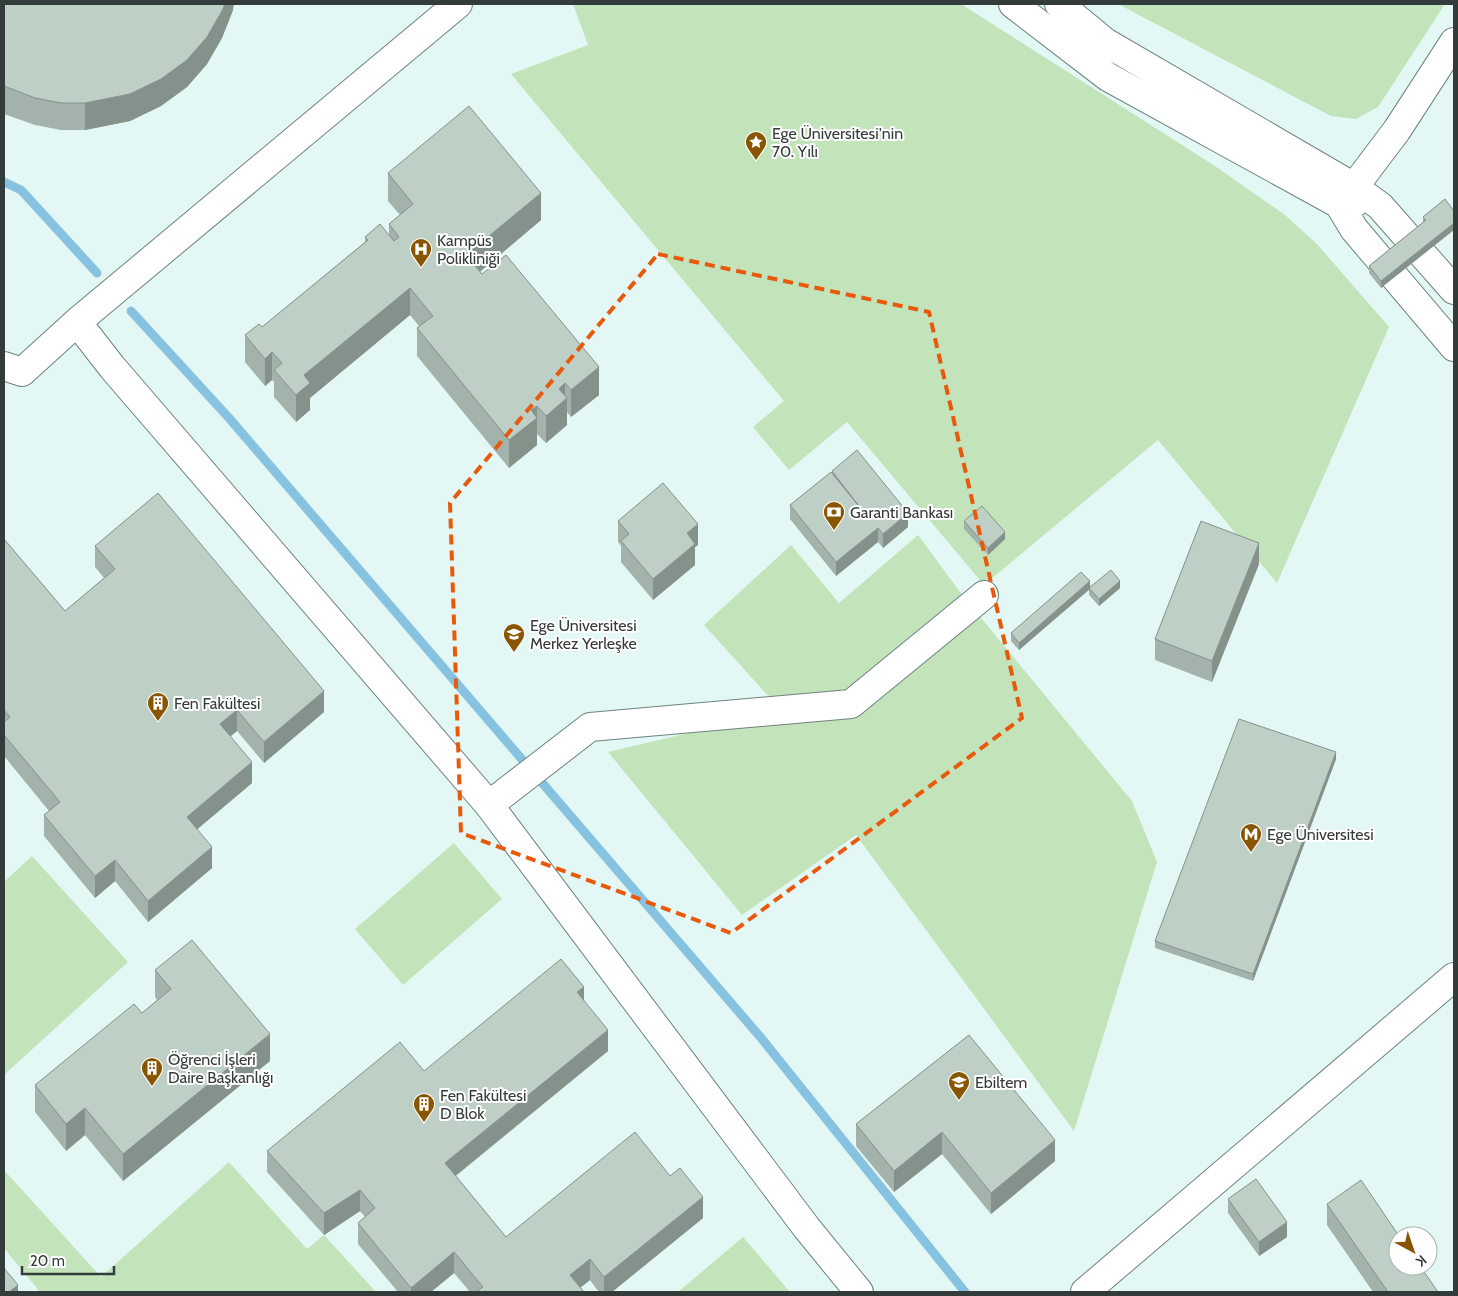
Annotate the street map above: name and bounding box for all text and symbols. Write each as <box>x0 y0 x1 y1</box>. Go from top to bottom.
place label: Ege Üniversitesi'nin 70. Yılı <box>772 124 903 161</box>
place icon: Ege Üniversitesi'nin 70. Yılı <box>744 130 768 161</box>
place label: Kampüs Polikliniği <box>437 231 500 268</box>
hospital icon: Kampüs Polikliniği <box>409 237 433 268</box>
bank icon: Garanti Bankası <box>822 500 846 531</box>
place label: Garanti Bankası <box>850 503 953 522</box>
place label: Ege Üniversitesi Merkez Yerleşke <box>530 616 637 653</box>
school or university icon: Ege Üniversitesi Merkez Yerleşke <box>502 622 526 653</box>
building icon: Fen Fakültesi <box>146 691 170 722</box>
place label: Fen Fakültesi <box>174 694 260 713</box>
metro station icon: Ege Üniversitesi <box>1239 822 1263 853</box>
place label: Ege Üniversitesi <box>1267 825 1374 844</box>
place label: Öğrenci İşleri Daire Başkanlığı <box>168 1050 273 1087</box>
building icon: Öğrenci İşleri Daire Başkanlığı <box>140 1056 164 1087</box>
school or university icon: Ebiltem <box>947 1070 971 1101</box>
place label: Ebiltem <box>975 1073 1027 1092</box>
place label: Fen Fakültesi D Blok <box>440 1086 526 1123</box>
building icon: Fen Fakültesi D Blok <box>412 1092 436 1123</box>
north arrow <box>1388 1226 1438 1276</box>
scale bar <box>22 1244 115 1276</box>
text: K <box>1412 1251 1431 1271</box>
text: 20 m <box>30 1252 65 1270</box>

